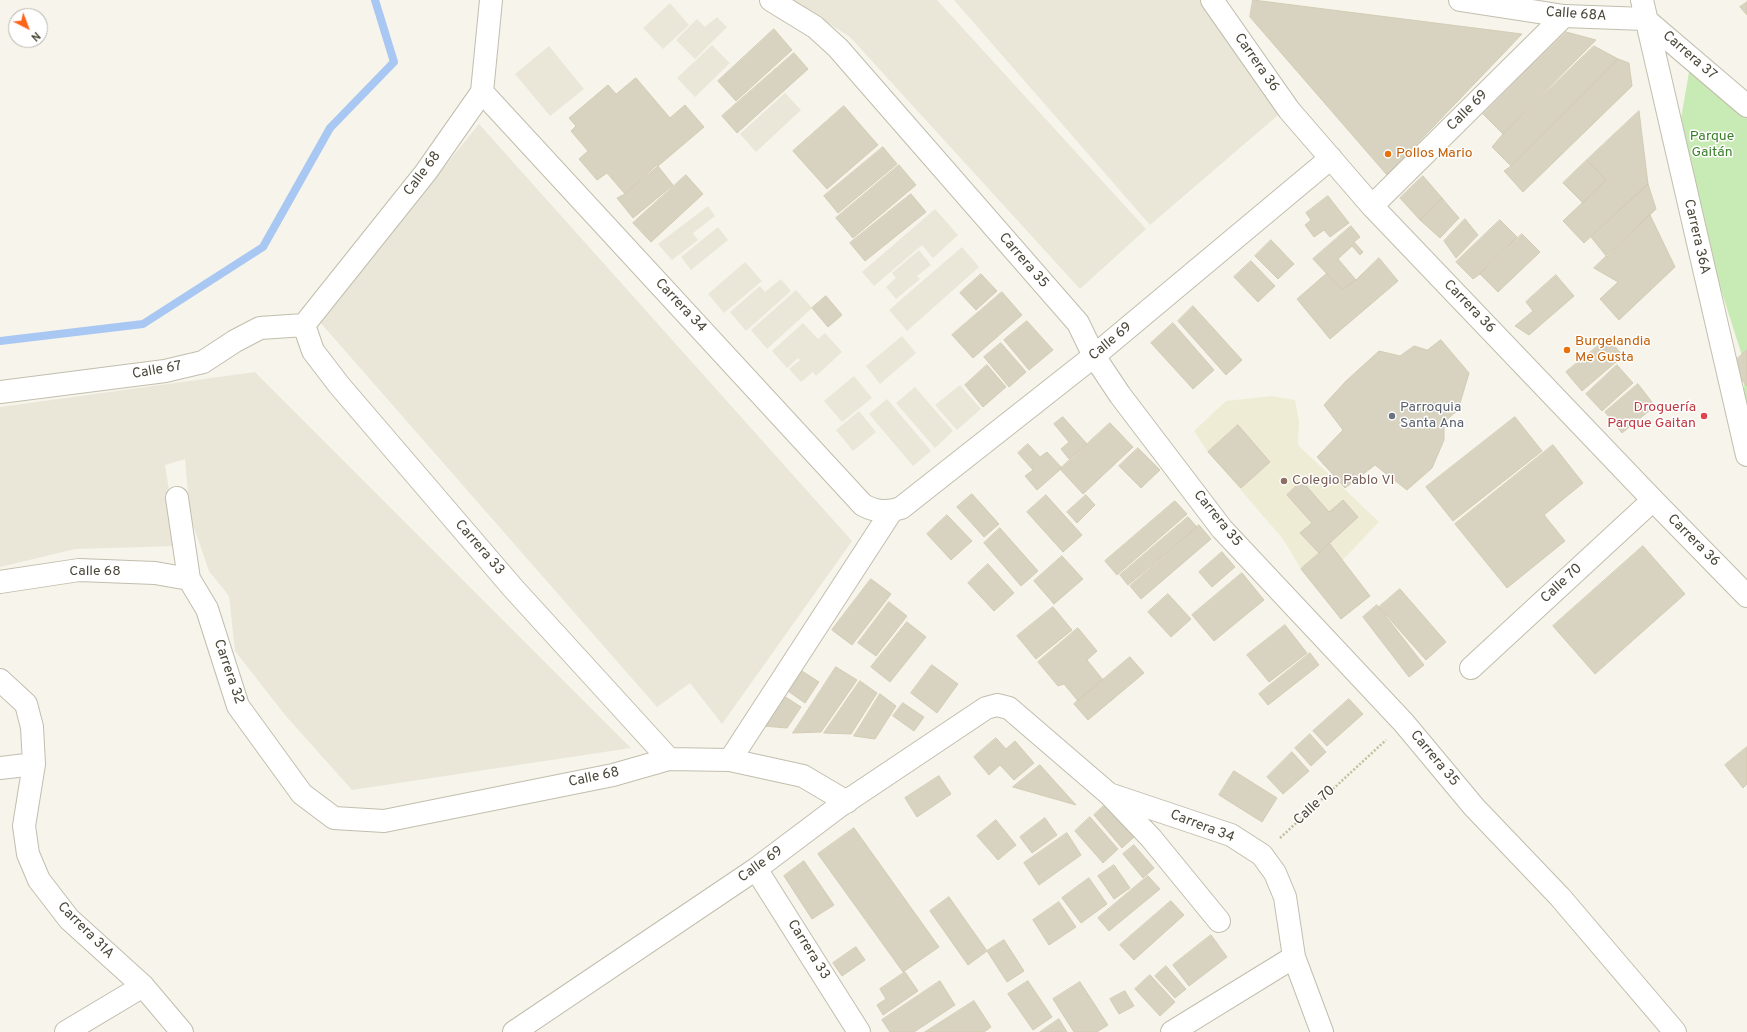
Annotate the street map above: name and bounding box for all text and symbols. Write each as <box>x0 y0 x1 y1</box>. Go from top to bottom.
street label: Calle 68A <box>1545 4 1607 26</box>
north arrow <box>8 8 48 48</box>
text: N <box>28 28 43 44</box>
street label: Carrera 37 <box>1659 28 1719 84</box>
street label: Carrera 36 <box>1230 31 1282 95</box>
street label: Calle 69 <box>1444 87 1492 135</box>
park label: Parque Gaitán <box>1690 129 1734 162</box>
place label: Pollos Mario <box>1396 146 1473 162</box>
street label: Calle 68 <box>401 148 445 200</box>
marker: Pollos Mario <box>1383 149 1393 159</box>
street label: Carrera 36A <box>1679 198 1713 276</box>
street label: Carrera 35 <box>994 230 1052 292</box>
street label: Carrera 34 <box>651 276 709 336</box>
street label: Carrera 36 <box>1440 277 1498 337</box>
street label: Calle 69 <box>1086 319 1136 365</box>
place label: Burgelandia Me Gusta <box>1575 334 1651 366</box>
marker: Burgelandia Me Gusta <box>1562 345 1572 355</box>
street label: Calle 67 <box>131 358 183 384</box>
place label: Parroquia Santa Ana <box>1400 400 1464 432</box>
place label: Droguería Parque Gaitan <box>1607 400 1696 432</box>
marker: Parroquia Santa Ana <box>1387 411 1397 421</box>
marker: Droguería Parque Gaitan <box>1699 411 1709 421</box>
place label: Colegio Pablo VI <box>1292 473 1395 489</box>
marker: Colegio Pablo VI <box>1279 476 1289 486</box>
street label: Carrera 35 <box>1189 487 1245 551</box>
street label: Carrera 36 <box>1663 511 1723 571</box>
street label: Carrera 33 <box>451 517 507 579</box>
street label: Calle 70 <box>1538 561 1586 607</box>
street label: Calle 68 <box>69 564 121 580</box>
street label: Carrera 32 <box>209 637 247 707</box>
street label: Carrera 35 <box>1406 728 1462 790</box>
street label: Calle 68 <box>567 764 621 792</box>
street label: Calle 70 <box>1291 783 1339 829</box>
street label: Carrera 34 <box>1167 807 1237 847</box>
street label: Calle 69 <box>736 843 786 887</box>
street label: Carrera 31A <box>53 899 117 963</box>
street label: Carrera 33 <box>783 917 833 983</box>

